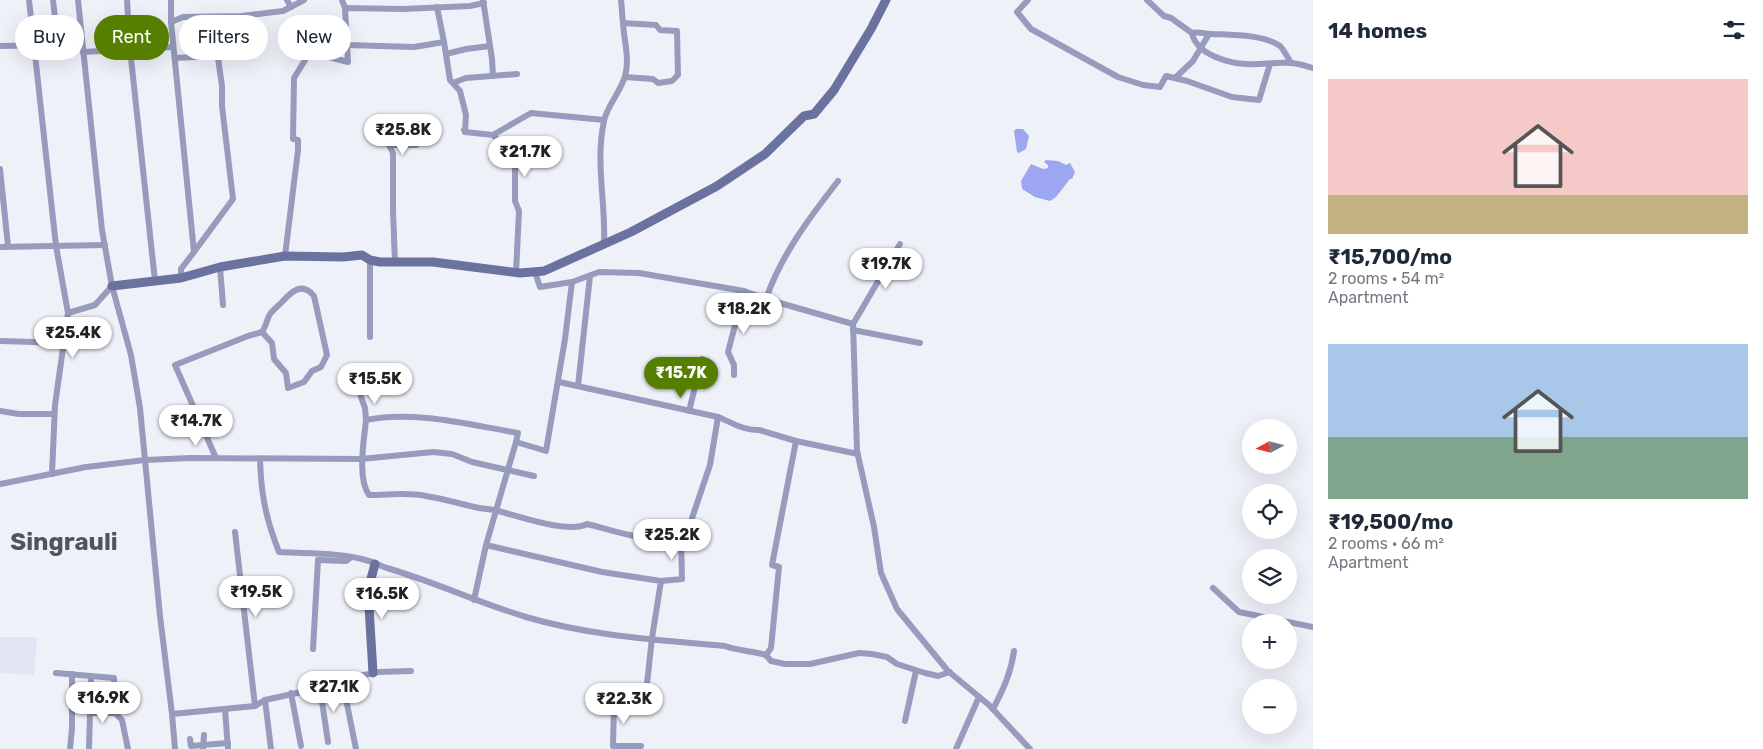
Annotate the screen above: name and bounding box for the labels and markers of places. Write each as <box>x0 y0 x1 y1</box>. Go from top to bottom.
pin: ₹25.8K <box>362 114 444 156</box>
pin: ₹21.7K <box>484 136 566 178</box>
pin: ₹19.7K <box>845 248 927 290</box>
pin: ₹18.2K <box>703 292 785 335</box>
pin: ₹25.4K <box>32 316 114 359</box>
pin: ₹15.7K <box>640 356 722 399</box>
pin: ₹15.5K <box>334 362 416 405</box>
pin: ₹14.7K <box>155 404 237 447</box>
pin: ₹25.2K <box>631 518 713 561</box>
pin: ₹19.5K <box>215 576 297 618</box>
pin: ₹16.5K <box>341 578 423 620</box>
pin: ₹27.1K <box>293 670 375 713</box>
pin: ₹16.9K <box>62 682 144 724</box>
pin: ₹22.3K <box>583 682 665 725</box>

